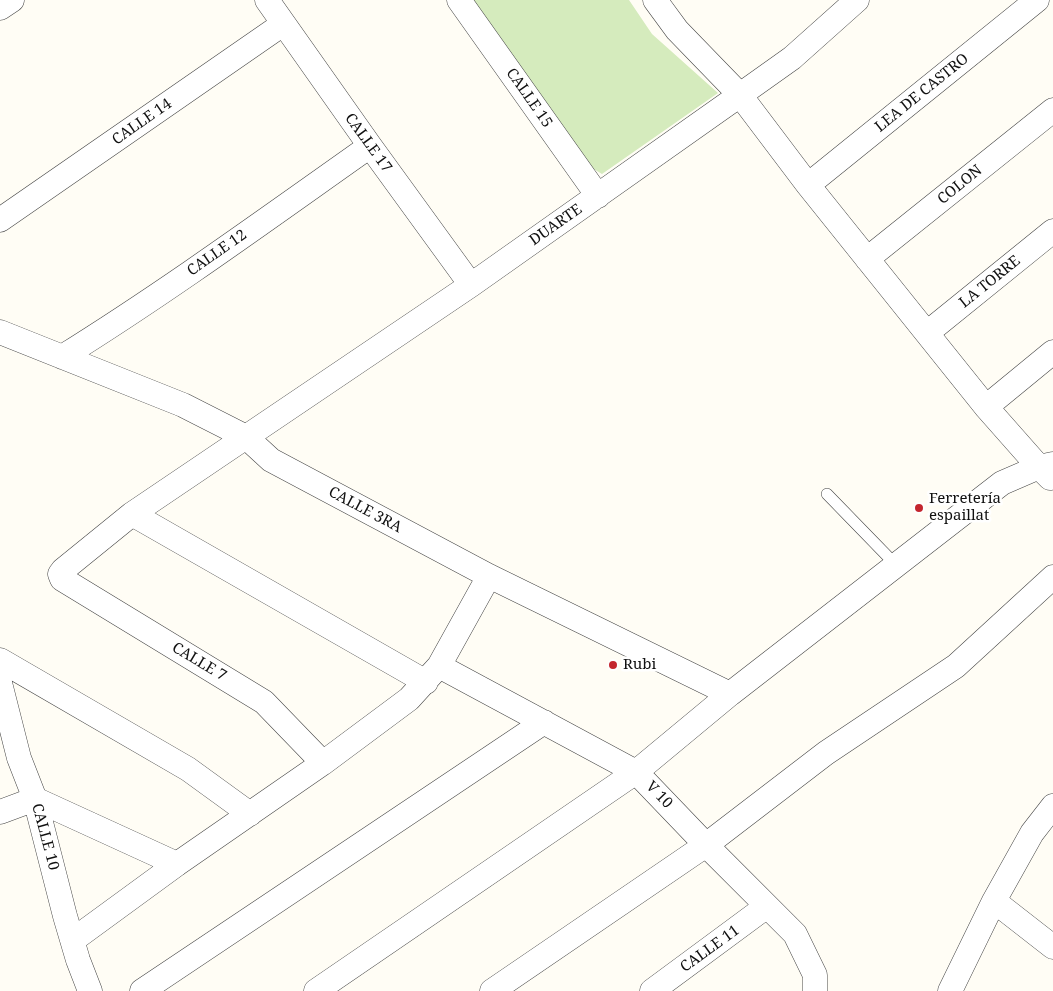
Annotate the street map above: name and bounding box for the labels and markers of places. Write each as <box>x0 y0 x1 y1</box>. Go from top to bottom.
place label: Ferretería espaillat <box>929 490 1001 525</box>
marker: Ferretería espaillat <box>913 502 925 514</box>
place label: Rubi <box>623 656 656 674</box>
marker: Rubi <box>607 659 619 671</box>

